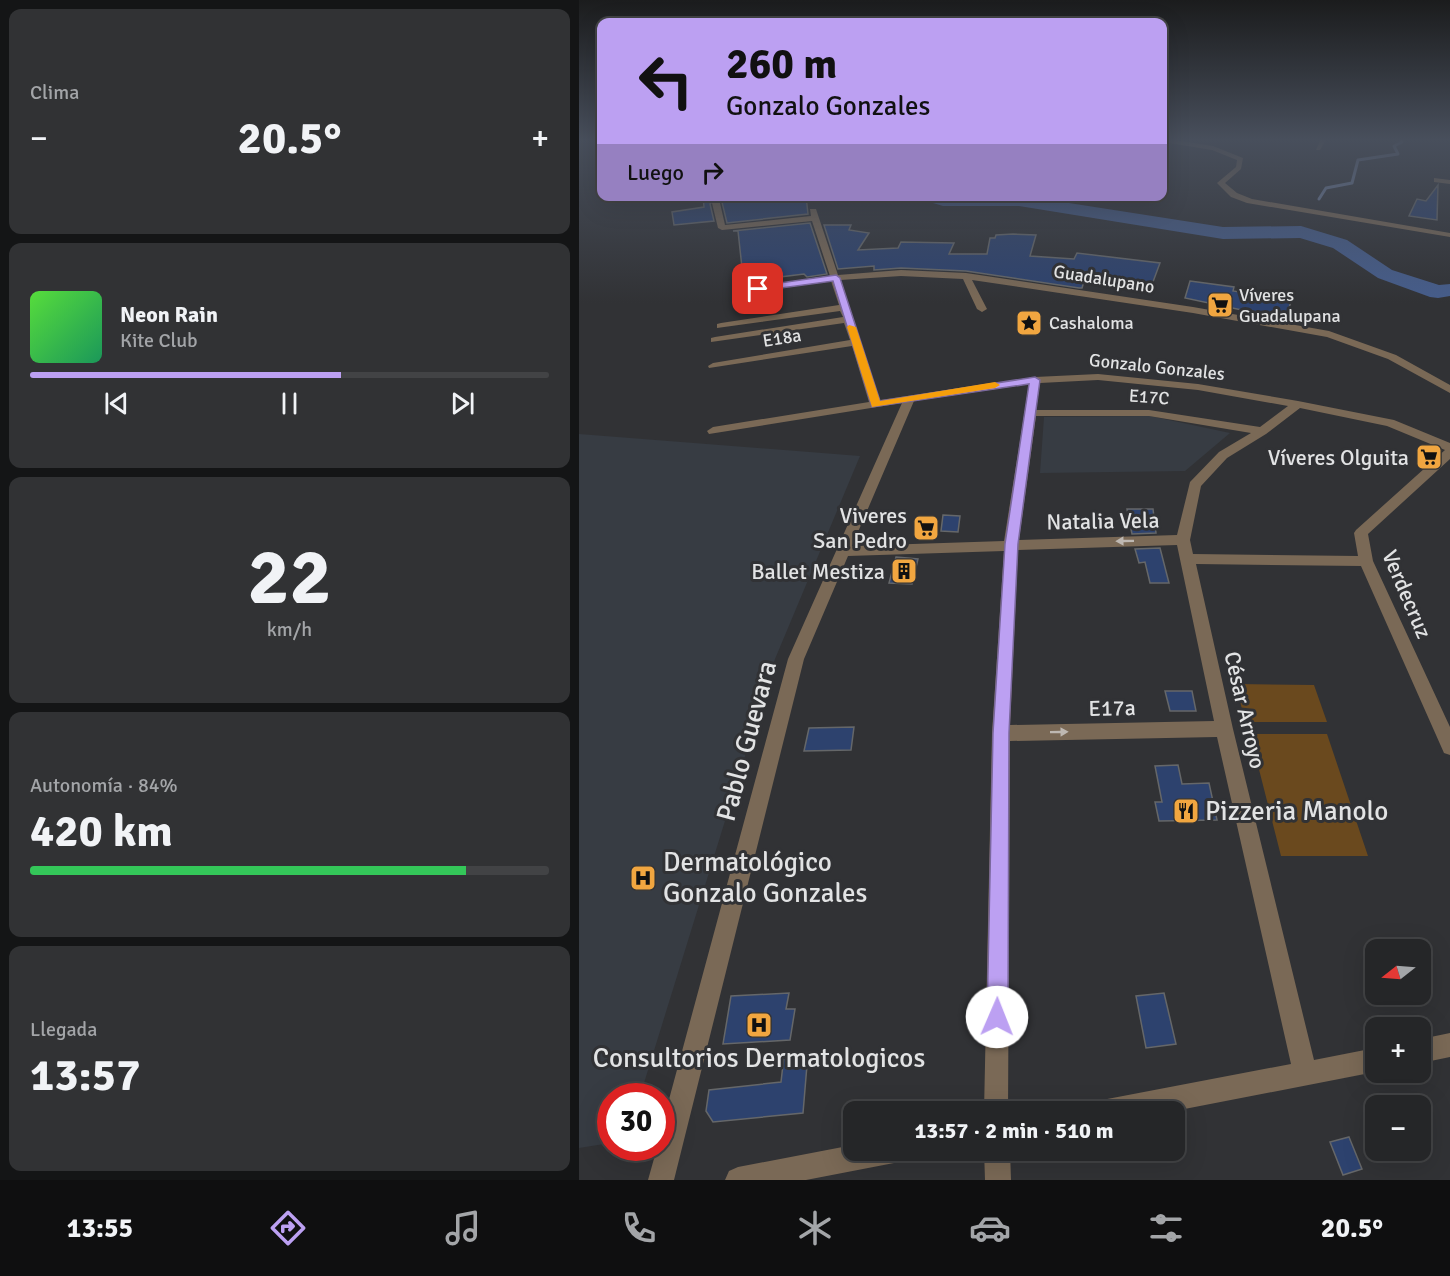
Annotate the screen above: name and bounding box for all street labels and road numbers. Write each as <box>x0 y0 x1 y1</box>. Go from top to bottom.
street label: Guadalupano <box>1052 260 1156 298</box>
street label: E18a <box>761 324 803 352</box>
street label: Gonzalo Gonzales <box>1088 349 1226 385</box>
street label: E17C <box>1128 385 1170 409</box>
street label: Natalia Vela <box>1046 507 1160 535</box>
street label: Verdecruz <box>1376 546 1438 642</box>
street label: César Arroyo <box>1218 649 1272 771</box>
street label: Pablo Guevara <box>710 657 784 825</box>
street label: E17a <box>1088 694 1136 722</box>

